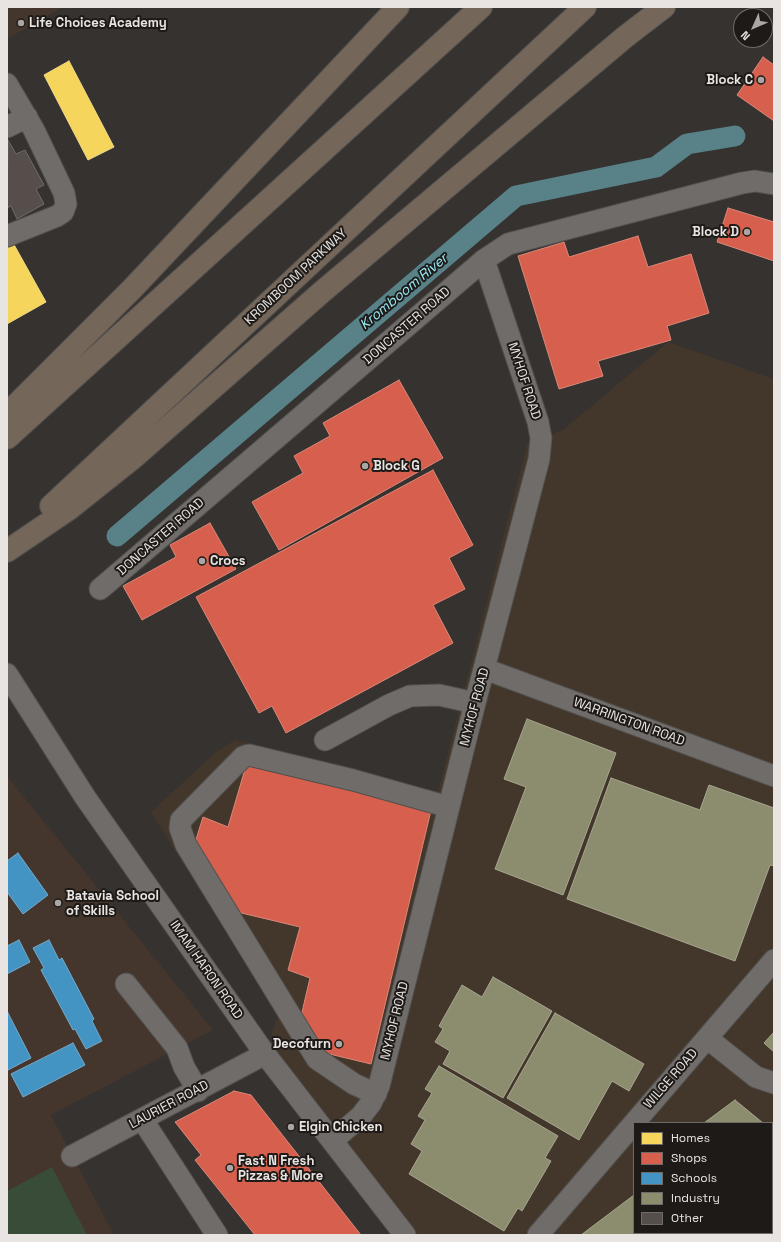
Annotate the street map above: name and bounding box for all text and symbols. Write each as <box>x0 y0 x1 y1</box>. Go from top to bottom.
north arrow <box>733 8 773 48</box>
place label: Life Choices Academy <box>29 15 167 31</box>
marker: Life Choices Academy <box>16 18 26 28</box>
text: N <box>738 28 753 43</box>
place label: Block C <box>706 72 753 88</box>
marker: Block C <box>756 75 766 85</box>
place label: Block D <box>692 224 739 240</box>
street label: KROMBOOM PARKWAY <box>242 226 350 328</box>
marker: Block D <box>742 227 752 237</box>
water label: Kromboom River <box>357 250 451 334</box>
street label: DONCASTER ROAD <box>360 284 454 368</box>
street label: MYHOF ROAD <box>504 340 544 422</box>
place label: Block G <box>373 458 420 474</box>
marker: Block G <box>360 461 370 471</box>
street label: DONCASTER ROAD <box>114 495 208 579</box>
place label: Crocs <box>210 553 246 569</box>
marker: Crocs <box>197 556 207 566</box>
street label: MYHOF ROAD <box>457 666 493 748</box>
street label: WARRINGTON ROAD <box>571 695 687 749</box>
place label: Batavia School of Skills <box>66 888 159 919</box>
marker: Batavia School of Skills <box>53 898 63 908</box>
street label: IMAM HARON ROAD <box>166 918 246 1022</box>
street label: MYHOF ROAD <box>378 980 412 1062</box>
place label: Decofurn <box>273 1036 331 1052</box>
marker: Decofurn <box>334 1039 344 1049</box>
street label: WILGE ROAD <box>641 1046 701 1112</box>
street label: LAURIER ROAD <box>127 1078 211 1132</box>
place label: Elgin Chicken <box>299 1119 383 1135</box>
marker: Elgin Chicken <box>286 1122 296 1132</box>
legend <box>633 1122 773 1234</box>
text: Homes <box>671 1130 710 1146</box>
text: Shops <box>671 1150 707 1166</box>
place label: Fast N Fresh Pizzas & More <box>238 1153 323 1184</box>
marker: Fast N Fresh Pizzas & More <box>225 1163 235 1173</box>
text: Schools <box>671 1170 717 1186</box>
text: Industry <box>671 1190 720 1206</box>
text: Other <box>671 1210 704 1226</box>

